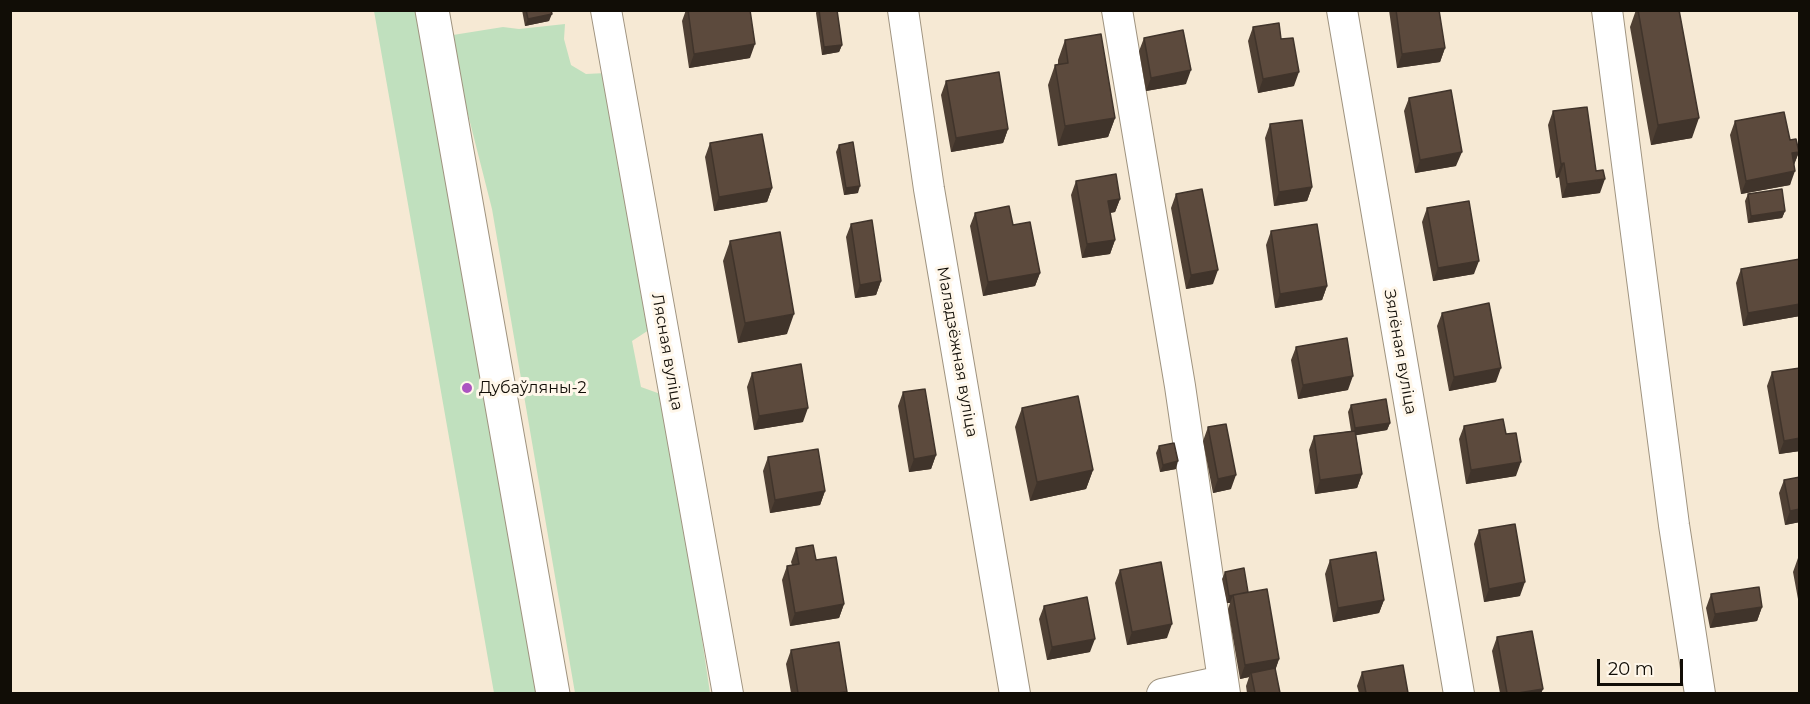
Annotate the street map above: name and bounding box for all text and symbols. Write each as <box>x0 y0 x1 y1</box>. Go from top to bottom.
street label: Маладзёжная вуліца <box>933 265 981 439</box>
street label: Зялёная вуліца <box>1380 288 1420 416</box>
street label: Лясная вуліца <box>647 292 687 412</box>
place label: Дубаўляны-2 <box>479 378 587 398</box>
marker: Дубаўляны-2 <box>460 381 474 395</box>
scale bar <box>1600 647 1686 685</box>
text: 20 m <box>1608 658 1654 680</box>

